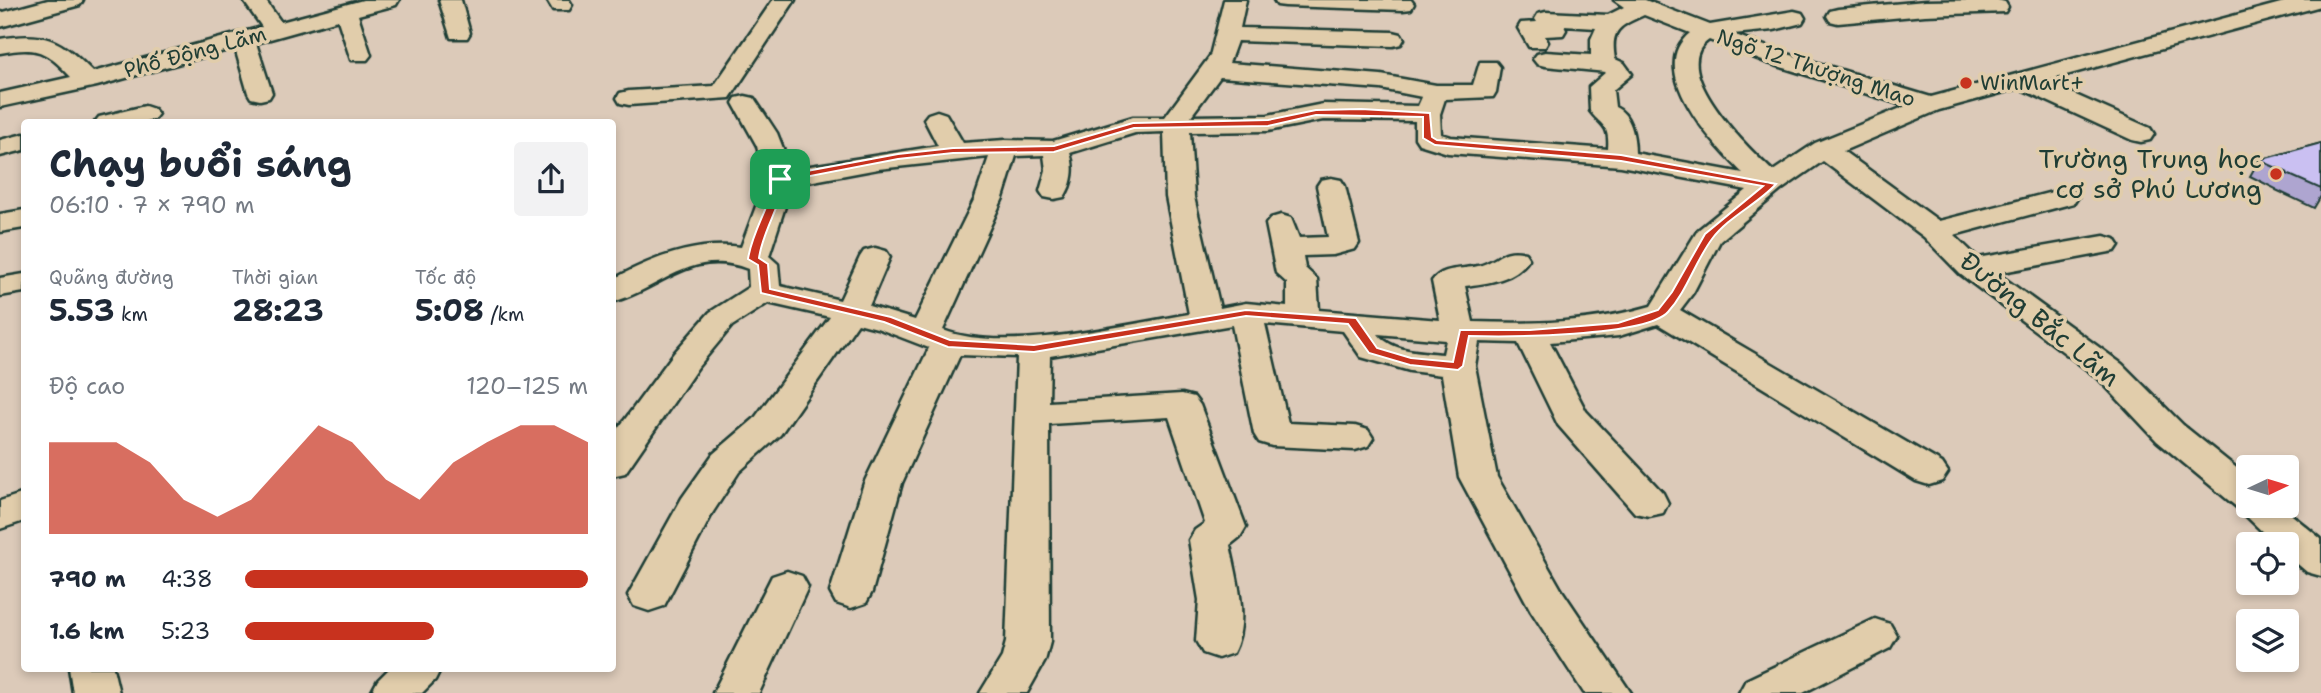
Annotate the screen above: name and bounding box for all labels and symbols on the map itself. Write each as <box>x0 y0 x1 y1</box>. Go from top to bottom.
street label: Phố Động Lãm <box>121 20 269 84</box>
street label: Ngõ 12 Thượng Mao <box>1713 23 1919 113</box>
place label: WinMart+ <box>1980 69 2085 97</box>
marker: WinMart+ <box>1958 75 1974 91</box>
place label: Trường Trung học cơ sở Phú Lương <box>2039 141 2262 206</box>
pin <box>750 149 810 209</box>
marker: Trường Trung học cơ sở Phú Lương <box>2268 166 2284 182</box>
street label: Đường Bắc Lãm <box>1953 243 2128 394</box>
north arrow <box>2236 455 2300 518</box>

